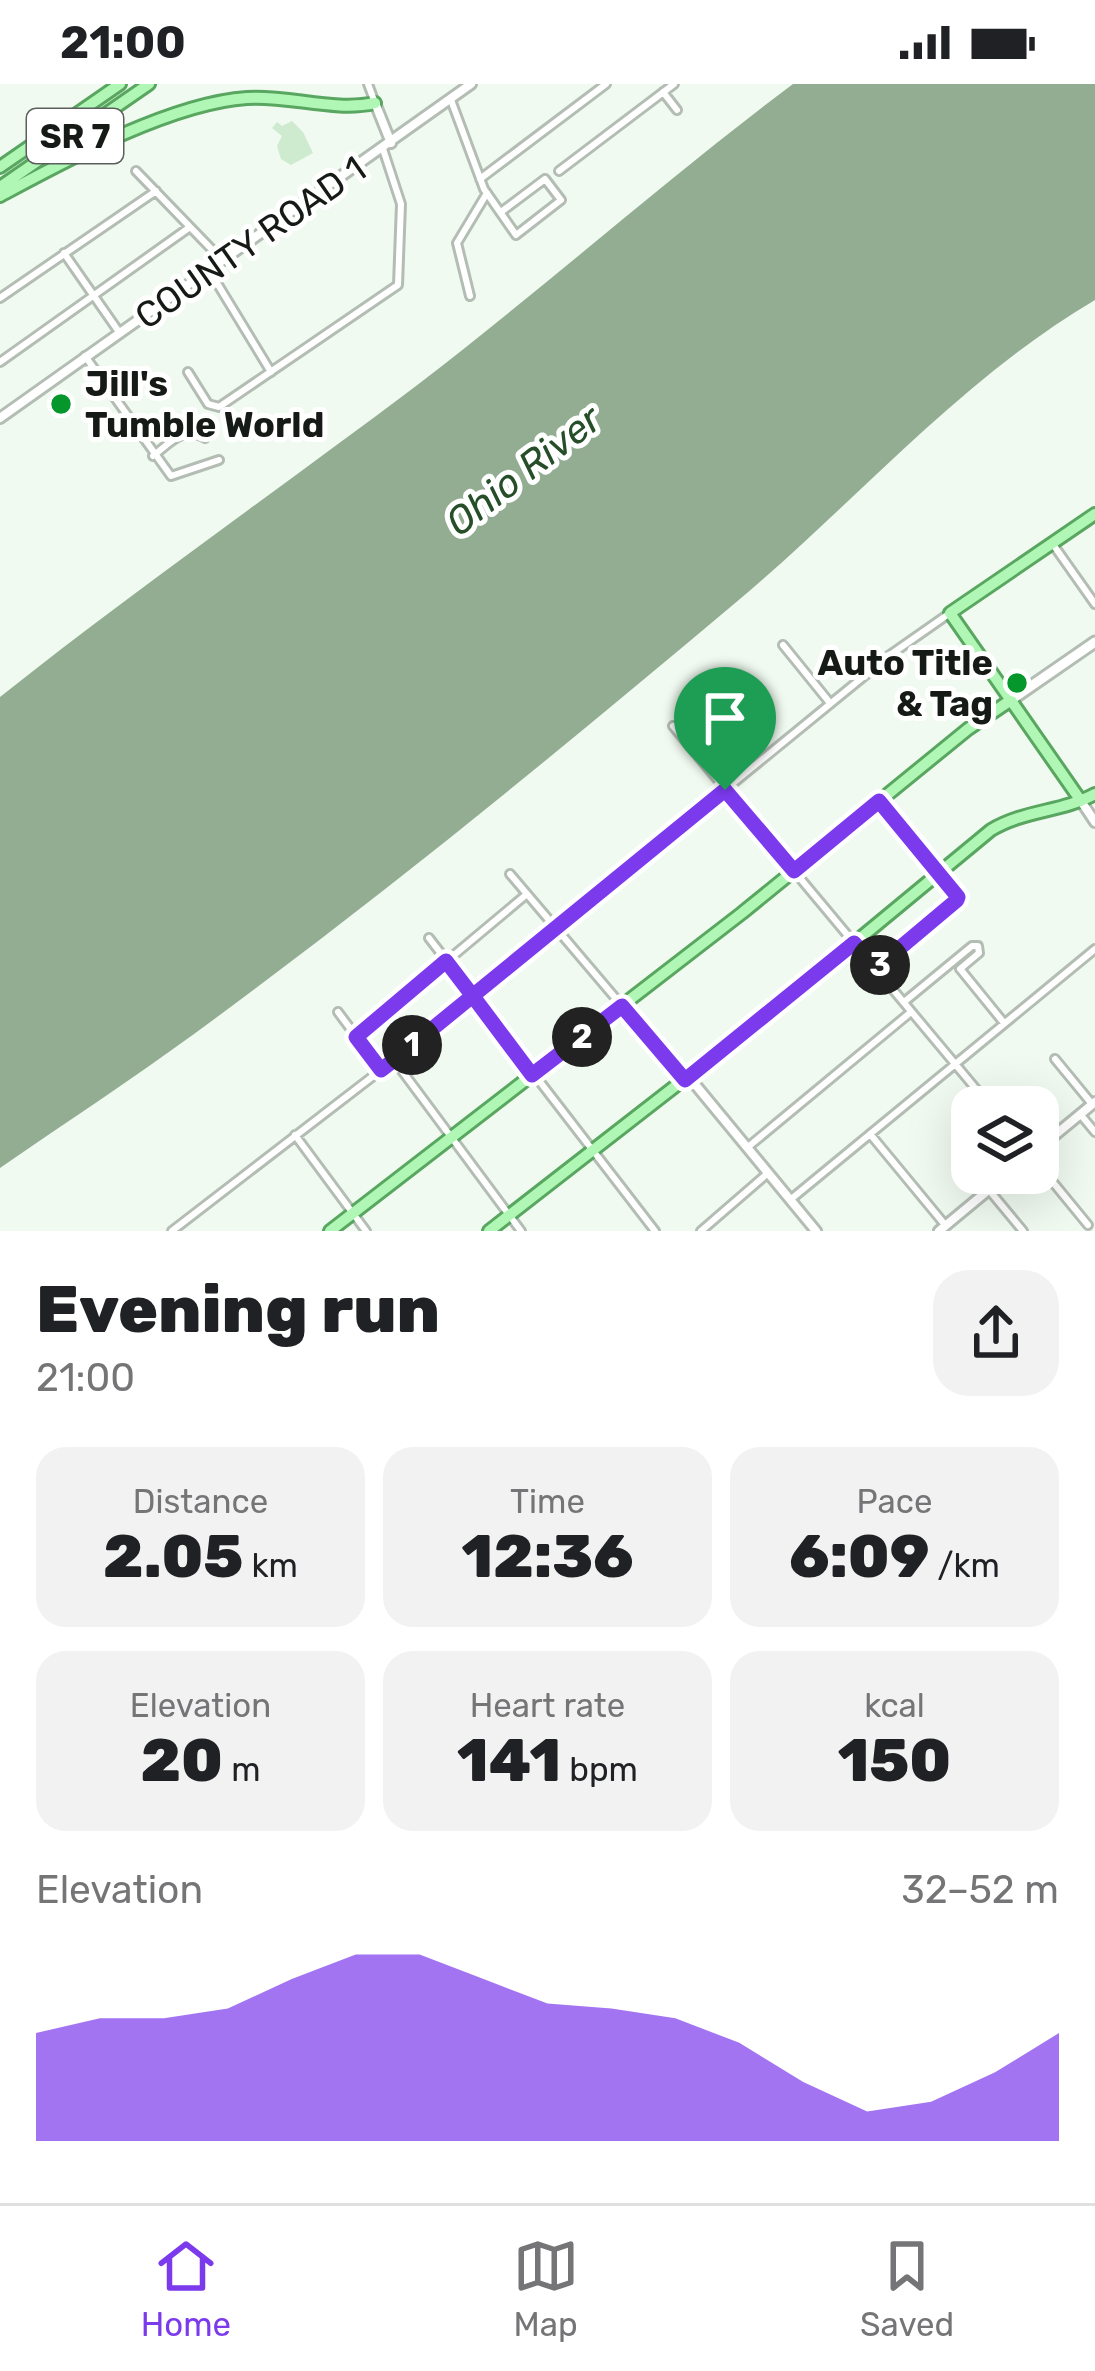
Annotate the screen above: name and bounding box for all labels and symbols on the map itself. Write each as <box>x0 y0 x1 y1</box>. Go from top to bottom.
road number: SR 7 <box>27 109 123 163</box>
street label: COUNTY ROAD 1 <box>127 147 374 338</box>
place label: Jill's Tumble World <box>85 362 324 446</box>
marker: Jill's Tumble World <box>48 391 74 417</box>
water label: Ohio River <box>437 395 612 546</box>
place label: Auto Title & Tag <box>818 641 993 725</box>
pin <box>674 667 776 790</box>
marker: Auto Title & Tag <box>1004 670 1030 696</box>
pin: 3 <box>850 935 910 995</box>
pin: 2 <box>552 1007 612 1067</box>
pin: 1 <box>382 1015 442 1075</box>

